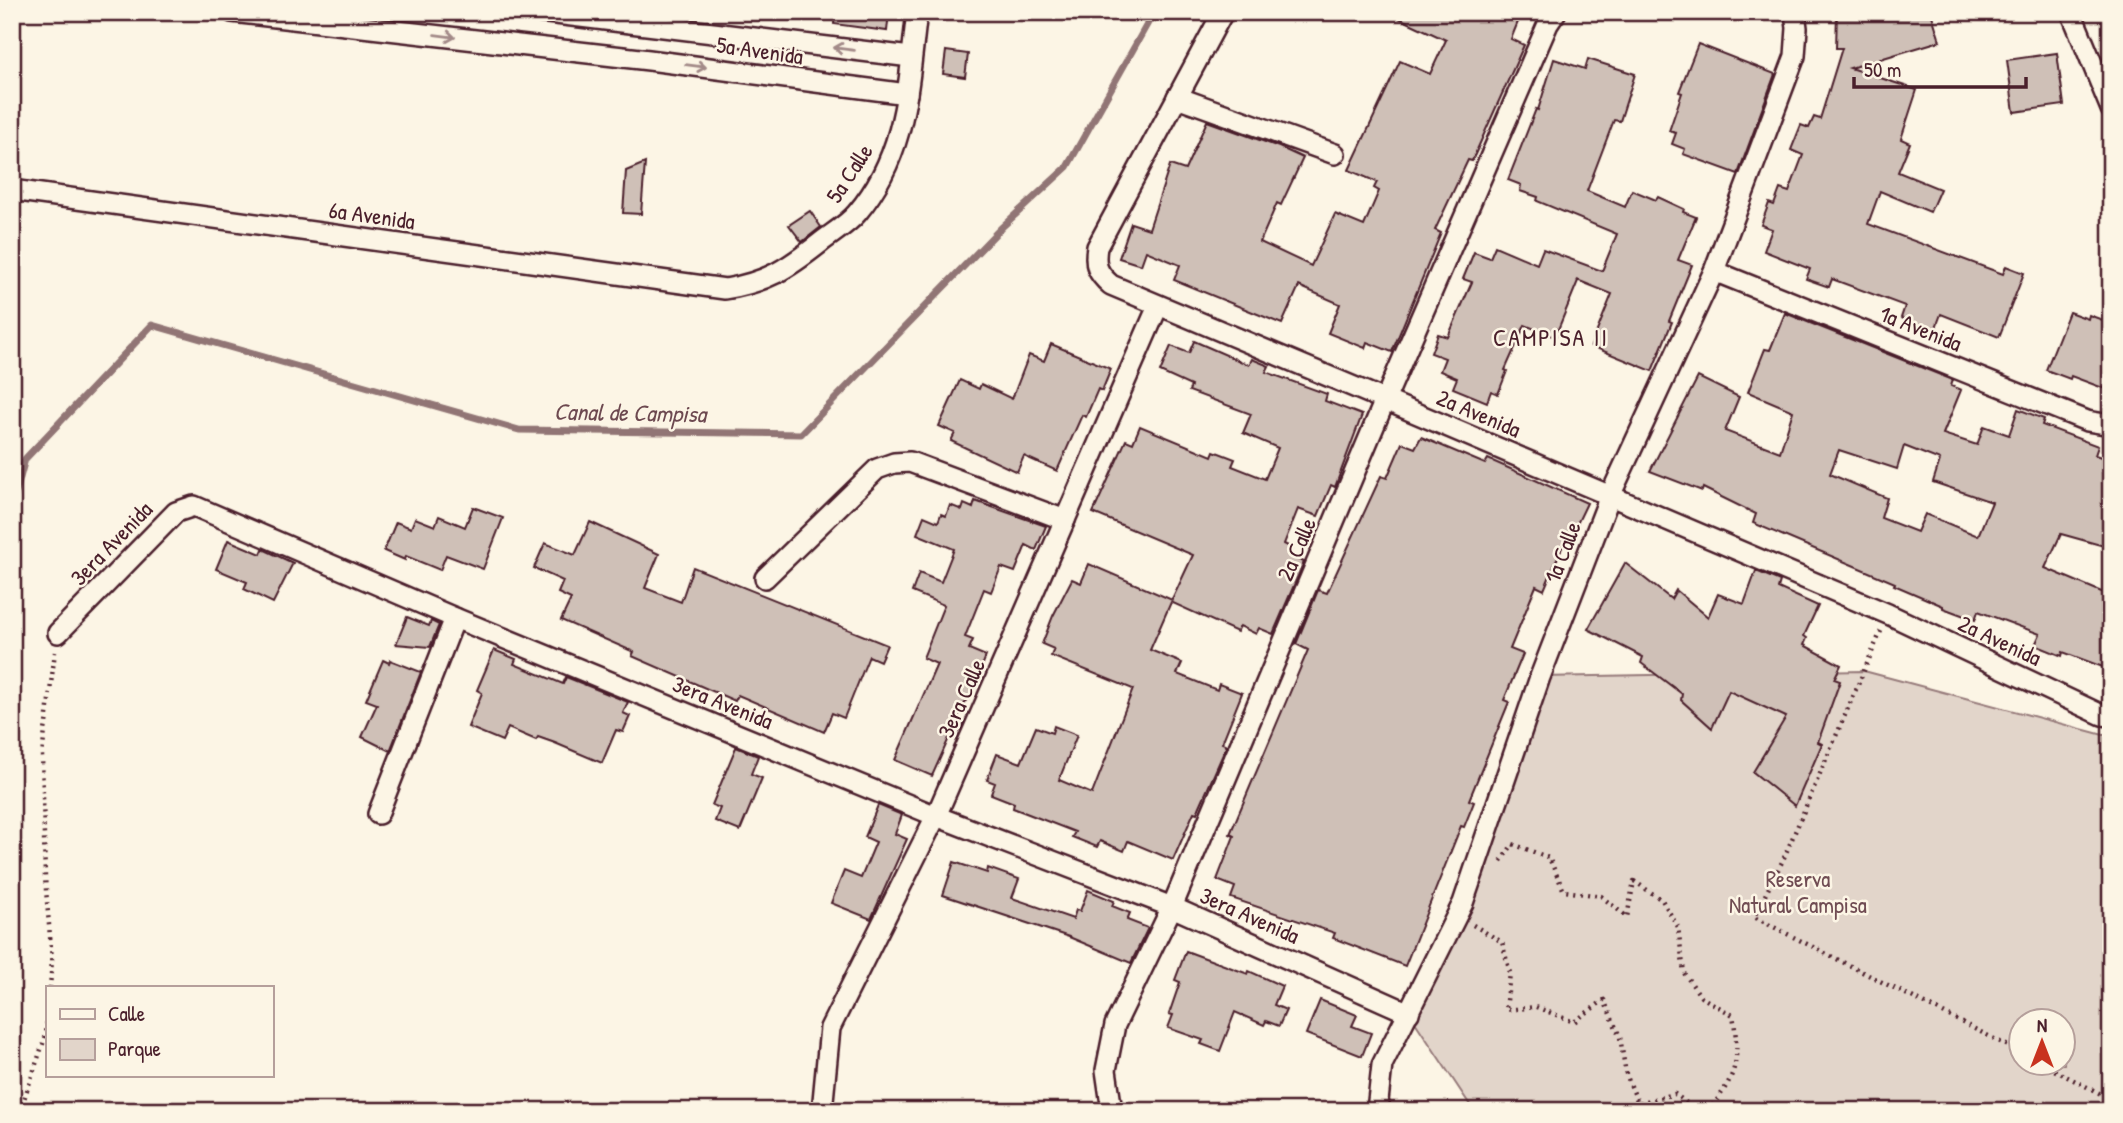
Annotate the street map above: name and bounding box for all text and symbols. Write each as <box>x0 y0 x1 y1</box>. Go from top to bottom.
street label: 5a Avenida <box>715 29 805 71</box>
one-way arrow <box>434 30 456 43</box>
one-way arrow <box>833 42 856 55</box>
scale bar <box>1854 46 2025 90</box>
text: 50 m <box>1864 55 1901 84</box>
one-way arrow <box>684 60 707 73</box>
street label: 5a Calle <box>818 137 880 209</box>
street label: 6a Avenida <box>327 194 417 236</box>
street label: 1a Avenida <box>1875 298 1967 358</box>
district label: CAMPISA II <box>1493 321 1609 353</box>
street label: 2a Avenida <box>1432 382 1526 444</box>
water label: Canal de Campisa <box>554 395 709 430</box>
street label: 3era Avenida <box>63 494 159 592</box>
street label: 2a Calle <box>1269 513 1323 585</box>
street label: 1a Calle <box>1536 517 1588 587</box>
street label: 2a Avenida <box>1953 607 2047 673</box>
street label: 3era Calle <box>930 654 992 742</box>
street label: 3era Avenida <box>668 668 778 736</box>
park label: Reserva Natural Campisa <box>1729 863 1867 920</box>
street label: 3era Avenida <box>1195 879 1305 951</box>
legend <box>46 986 273 1078</box>
text: Calle <box>108 999 145 1028</box>
north arrow <box>2008 1007 2078 1078</box>
text: N <box>2037 1012 2047 1038</box>
text: Parque <box>108 1034 161 1063</box>

